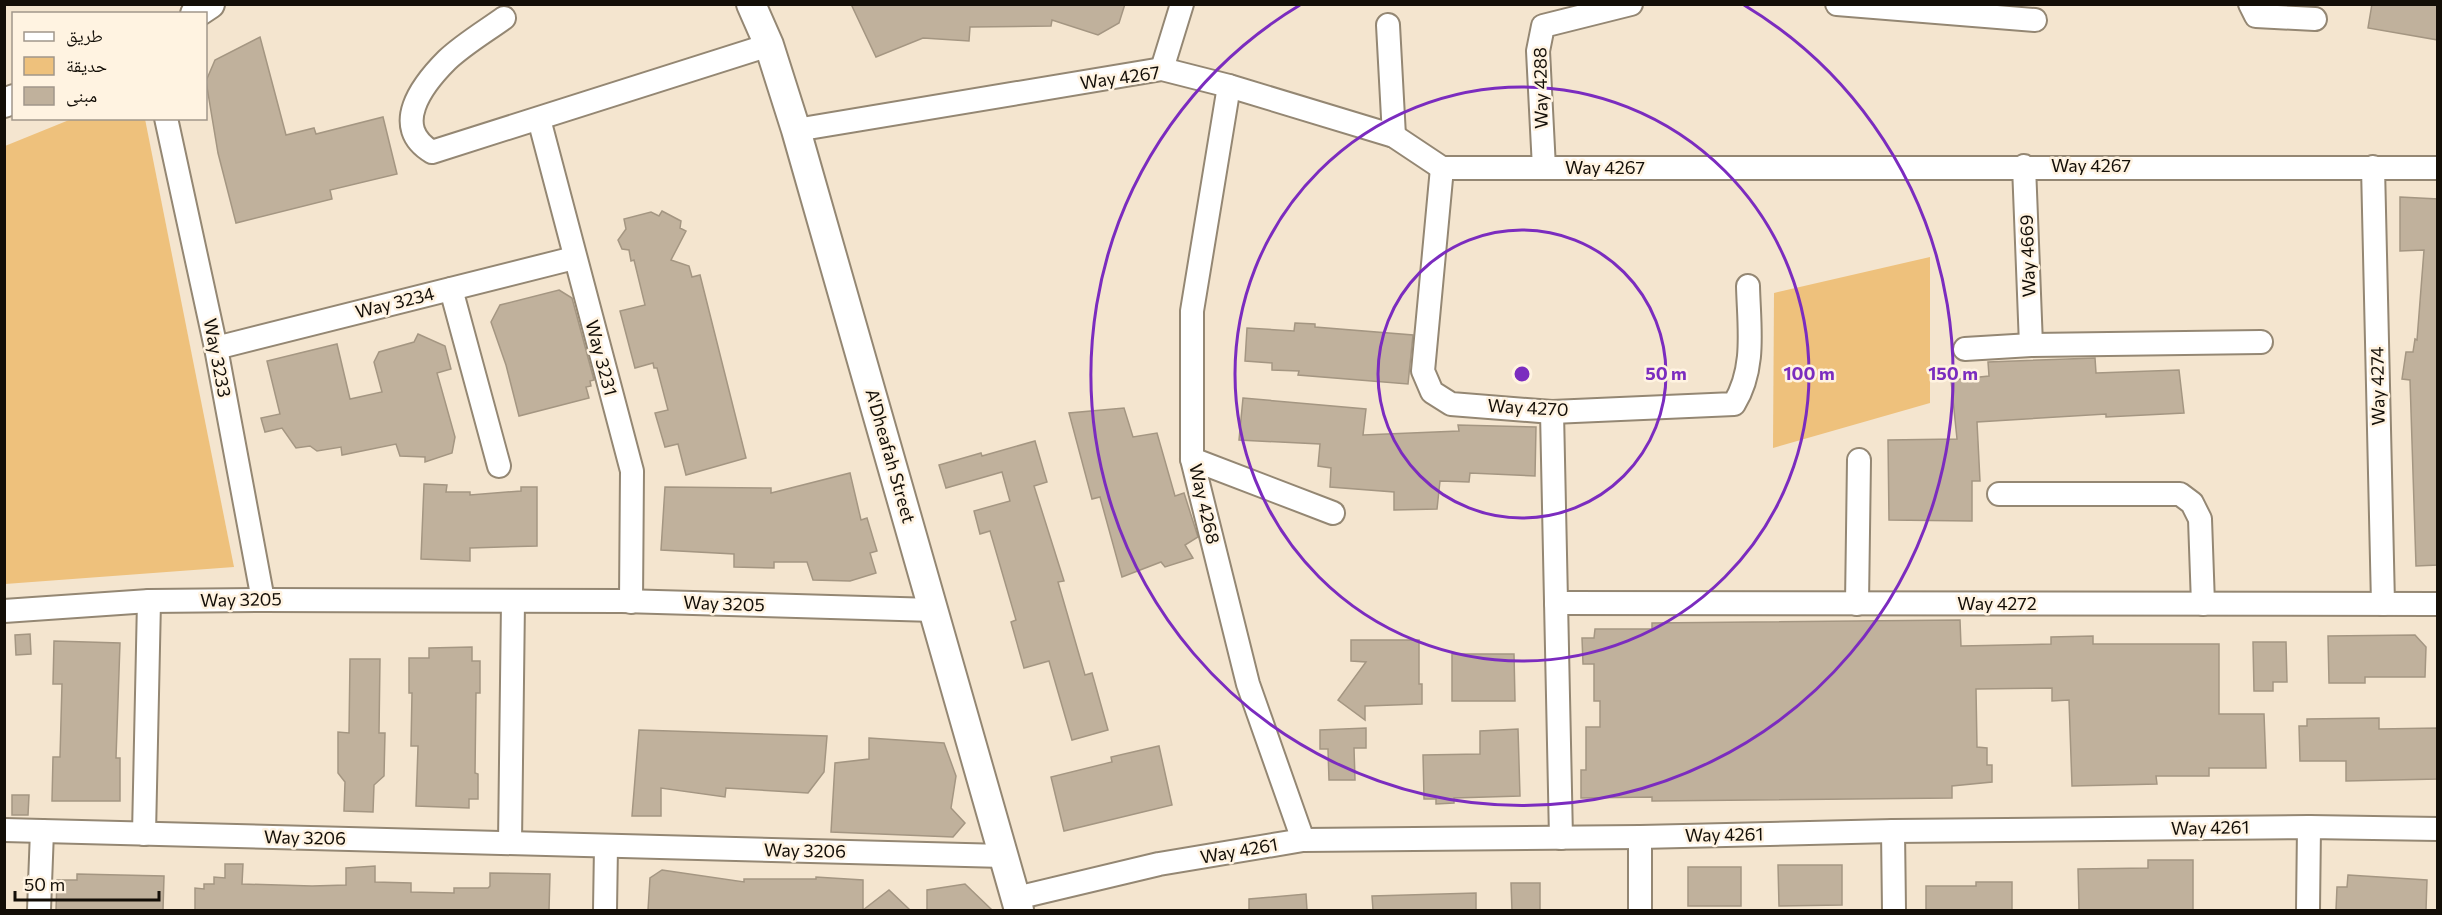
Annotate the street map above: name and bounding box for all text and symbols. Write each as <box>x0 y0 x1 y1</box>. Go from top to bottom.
legend <box>12 12 207 120</box>
text: طريق <box>66 24 103 47</box>
street label: Way 4288 <box>1528 47 1552 129</box>
text: حديقة <box>66 54 107 76</box>
street label: Way 4267 <box>1079 61 1161 93</box>
text: مبنى <box>66 84 97 107</box>
street label: Way 4267 <box>2051 154 2131 176</box>
street label: Way 4267 <box>1565 156 1645 178</box>
street label: Way 4669 <box>2015 214 2039 298</box>
street label: Way 3234 <box>353 282 437 322</box>
street label: Way 3233 <box>200 316 236 399</box>
street label: Way 3231 <box>581 317 623 398</box>
street label: Way 4274 <box>2365 346 2389 426</box>
text: 50 m <box>1645 362 1687 384</box>
text: 100 m <box>1783 362 1835 384</box>
text: 150 m <box>1928 362 1978 384</box>
centre of rings <box>1512 364 1532 384</box>
street label: A'Dheafah Street <box>861 386 921 525</box>
street label: Way 4270 <box>1487 394 1569 420</box>
street label: Way 4268 <box>1185 461 1225 546</box>
street label: Way 3205 <box>200 587 282 611</box>
street label: Way 3205 <box>683 591 765 615</box>
street label: Way 4272 <box>1957 592 2037 614</box>
street label: Way 4261 <box>2171 815 2249 839</box>
street label: Way 4261 <box>1685 822 1763 846</box>
street label: Way 3206 <box>264 825 346 849</box>
street label: Way 4261 <box>1198 832 1279 868</box>
street label: Way 3206 <box>764 838 846 862</box>
scale bar <box>15 864 159 902</box>
text: 50 m <box>24 873 65 895</box>

